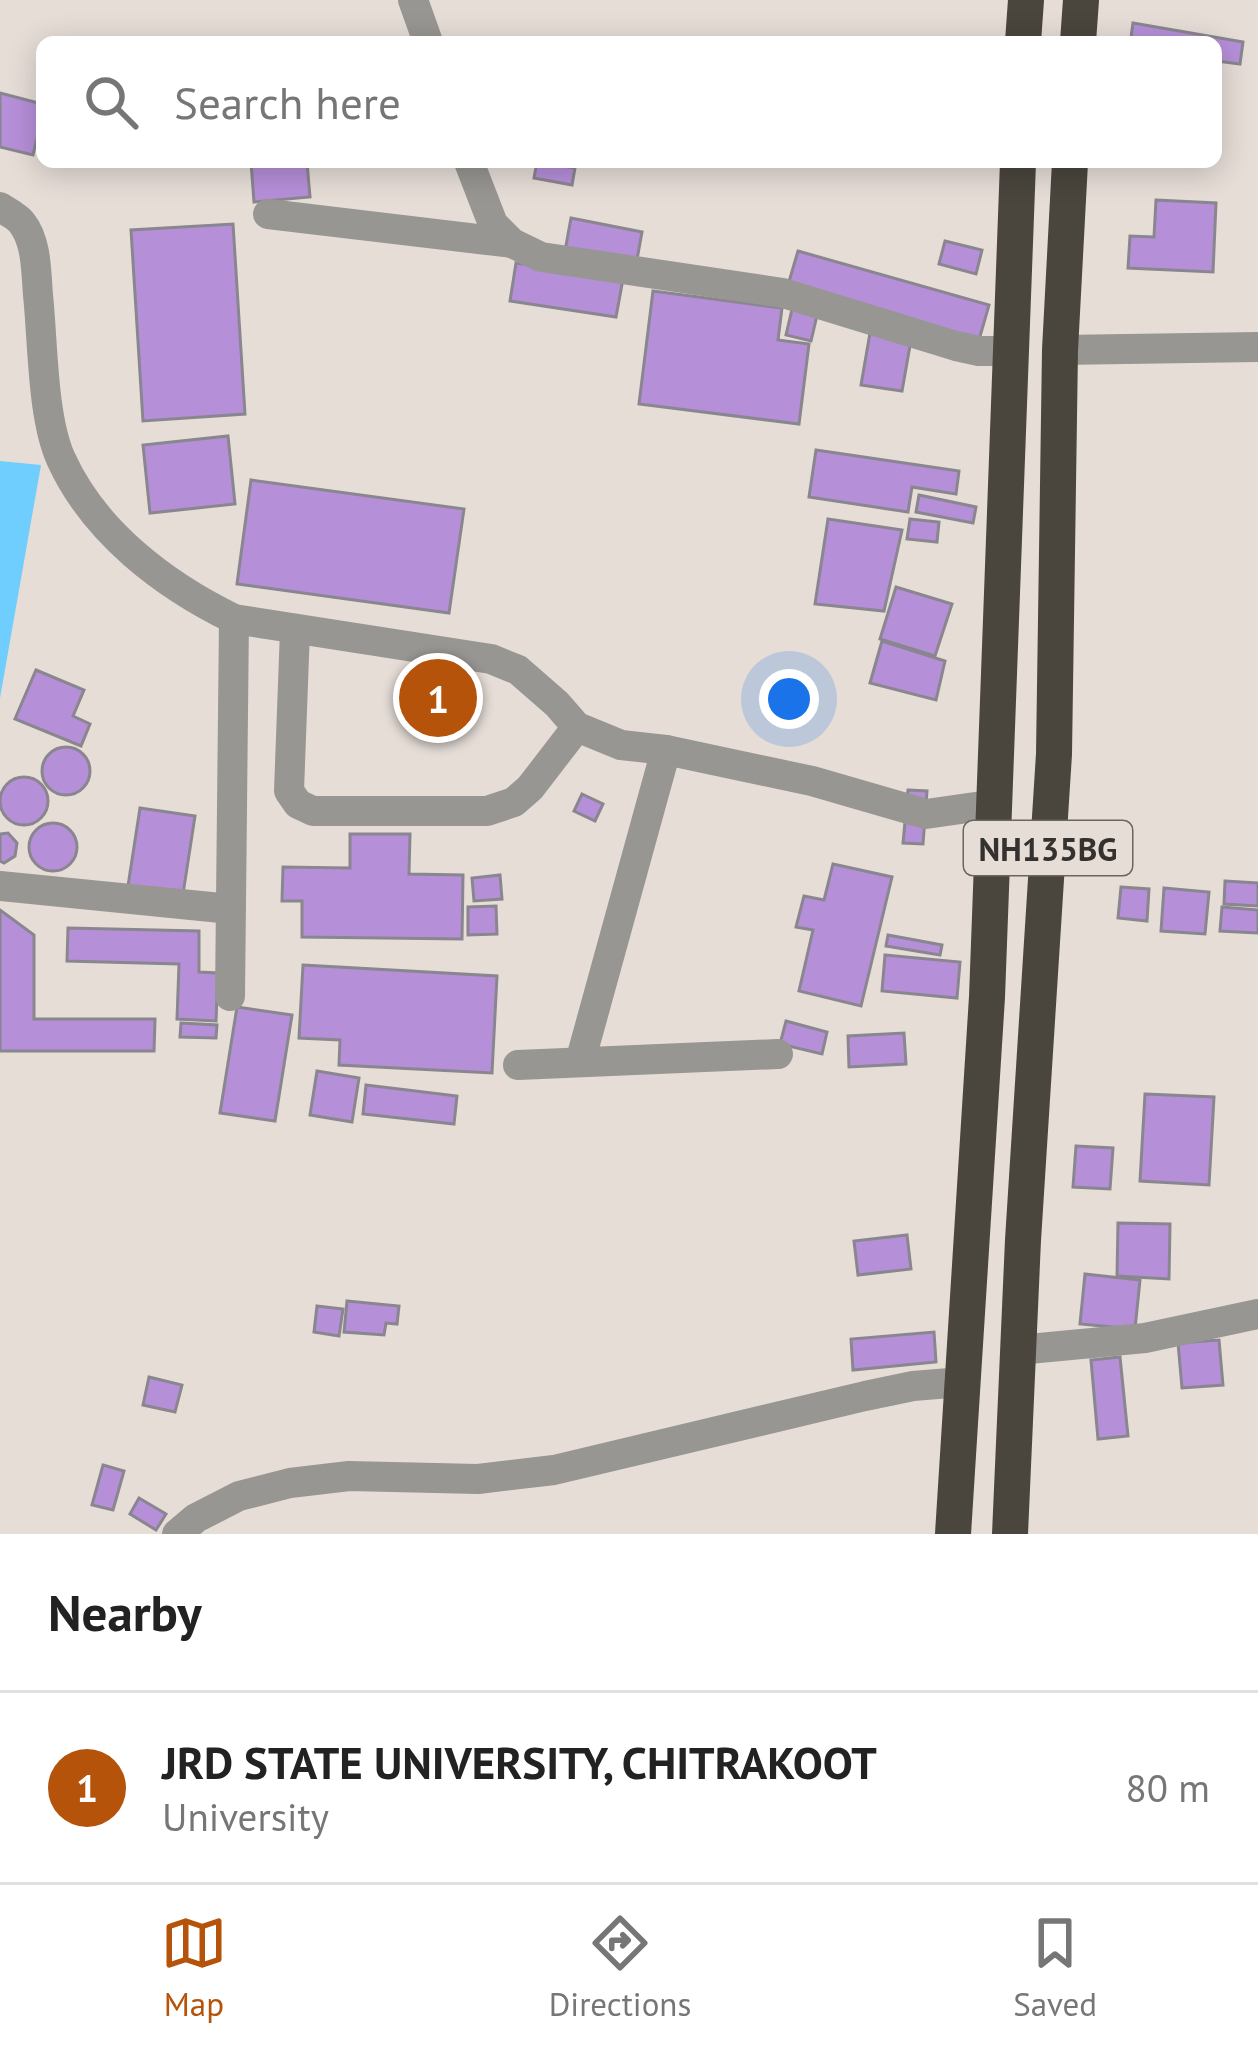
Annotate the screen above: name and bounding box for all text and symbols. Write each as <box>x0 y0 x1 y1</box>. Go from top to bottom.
search box <box>36 36 1222 168</box>
icon: search <box>78 69 144 135</box>
text: Search here <box>174 73 401 131</box>
pin: 1 <box>399 653 477 743</box>
your location <box>759 669 819 729</box>
road number: NH135BG <box>964 821 1132 875</box>
text: Nearby <box>48 1579 202 1645</box>
text: JRD STATE UNIVERSITY, CHITRAKOOT <box>162 1733 877 1791</box>
text: 1 <box>76 1762 98 1813</box>
text: 80 m <box>1125 1762 1210 1813</box>
text: University <box>162 1791 329 1842</box>
tab: Map <box>161 1910 227 2025</box>
tab: Directions <box>549 1910 691 2025</box>
tab: Saved <box>1013 1910 1097 2025</box>

